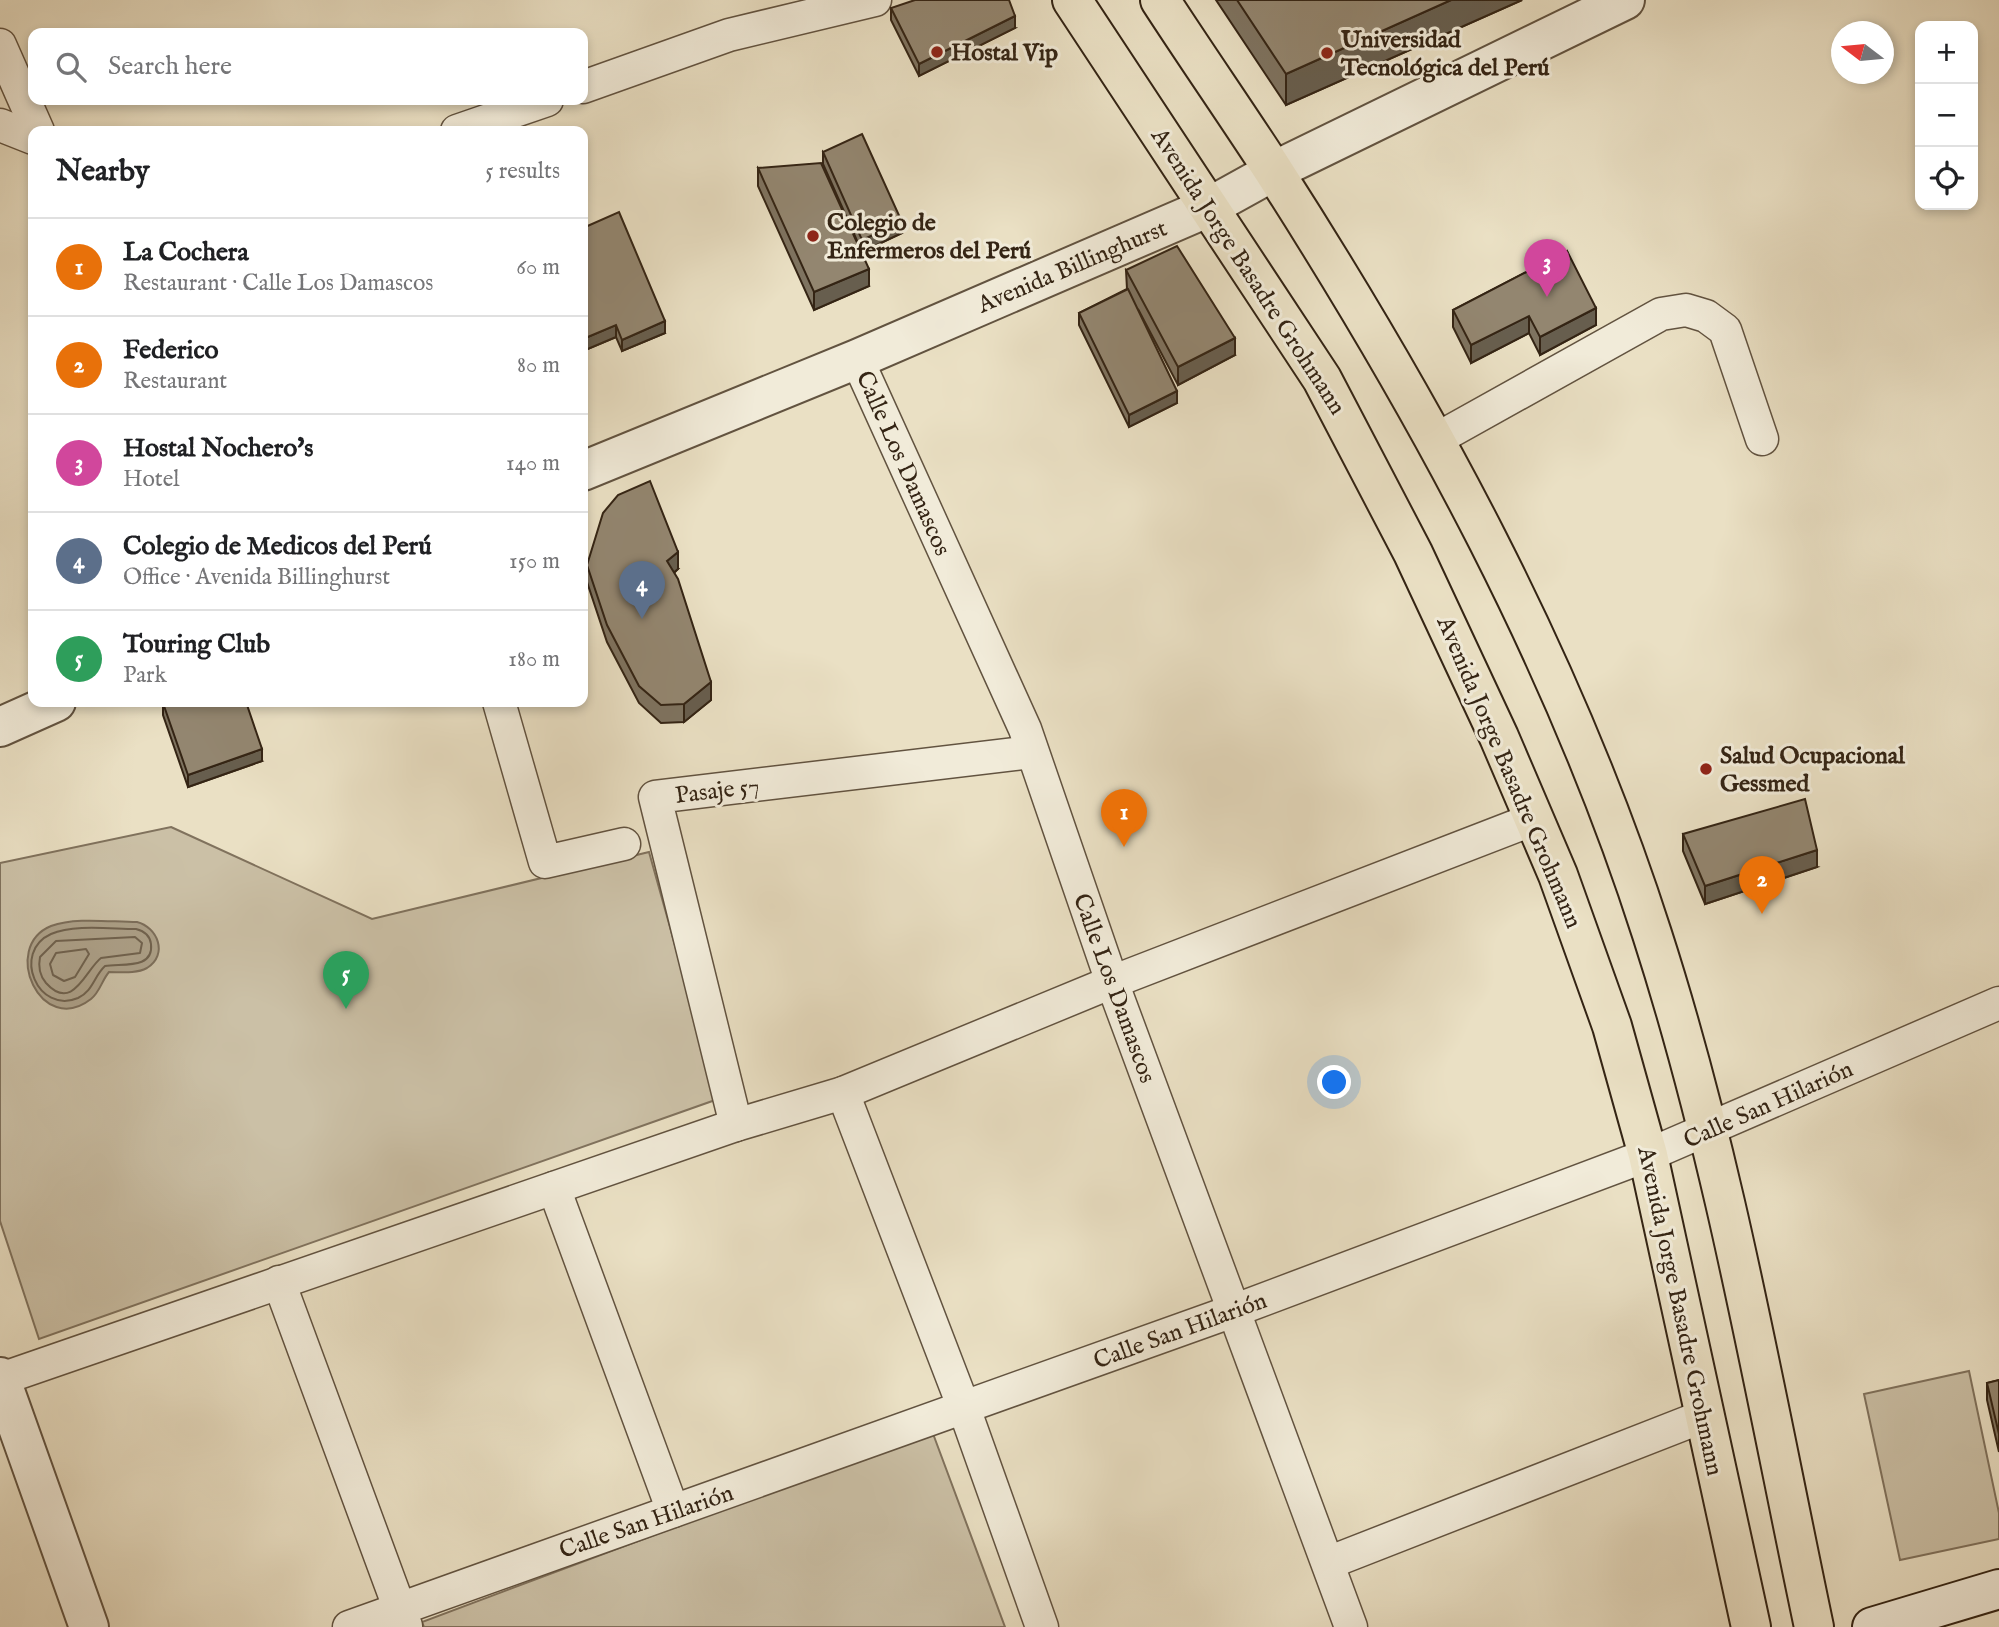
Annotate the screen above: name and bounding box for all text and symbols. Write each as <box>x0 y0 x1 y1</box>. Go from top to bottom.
north arrow <box>1831 21 1894 84</box>
map controls <box>1915 21 1978 210</box>
button: + <box>1915 21 1978 84</box>
place label: Universidad Tecnológica del Perú <box>1340 25 1550 84</box>
search box <box>28 28 588 105</box>
place label: Hostal Vip <box>951 38 1058 69</box>
marker: Hostal Vip <box>929 44 945 60</box>
marker: Universidad Tecnológica del Perú <box>1319 45 1335 61</box>
icon: search <box>52 48 90 86</box>
text: Search here <box>108 50 232 83</box>
button: − <box>1915 84 1978 147</box>
street label: Avenida Jorge Basadre Grohmann <box>1143 122 1352 421</box>
button: locate <box>1915 147 1978 210</box>
text: Nearby <box>56 153 149 191</box>
text: 5 results <box>485 157 560 186</box>
place label: Colegio de Enfermeros del Perú <box>827 208 1032 267</box>
street label: Avenida Billinghurst <box>972 213 1172 322</box>
marker: Colegio de Enfermeros del Perú <box>805 228 821 244</box>
text: La Cochera <box>123 236 249 269</box>
pin: 3 <box>1524 239 1570 297</box>
text: 1 <box>75 253 83 282</box>
text: 60 m <box>516 253 560 282</box>
text: Restaurant · Calle Los Damascos <box>123 269 433 298</box>
text: Federico <box>123 334 219 367</box>
text: 2 <box>74 351 84 380</box>
text: 80 m <box>517 351 560 380</box>
street label: Calle Los Damascos <box>848 366 957 561</box>
text: Restaurant <box>123 367 227 396</box>
text: Hostal Nochero's <box>123 432 313 465</box>
text: 3 <box>75 449 83 478</box>
text: 140 m <box>506 449 560 478</box>
text: Hotel <box>123 465 180 494</box>
text: Colegio de Medicos del Perú <box>123 530 432 563</box>
text: 4 <box>73 547 85 576</box>
text: 150 m <box>509 547 560 576</box>
pin: 4 <box>619 561 665 619</box>
text: Office · Avenida Billinghurst <box>123 563 390 592</box>
street label: Avenida Jorge Basadre Grohmann <box>1428 611 1589 933</box>
text: Touring Club <box>123 628 270 661</box>
text: 5 <box>75 645 83 674</box>
text: 180 m <box>508 645 560 674</box>
text: Park <box>123 661 167 690</box>
place label: Salud Ocupacional Gessmed <box>1720 741 1905 800</box>
marker: Salud Ocupacional Gessmed <box>1698 761 1714 777</box>
street label: Pasaje 57 <box>673 771 761 812</box>
pin: 1 <box>1101 789 1147 847</box>
pin: 2 <box>1739 856 1785 914</box>
street label: Calle Los Damascos <box>1065 890 1162 1087</box>
pin: 5 <box>323 951 369 1009</box>
street label: Calle San Hilarión <box>1679 1054 1858 1157</box>
your location <box>1317 1065 1351 1099</box>
street label: Avenida Jorge Basadre Grohmann <box>1629 1143 1730 1479</box>
street label: Calle San Hilarión <box>1090 1286 1272 1377</box>
street label: Calle San Hilarión <box>555 1478 738 1567</box>

